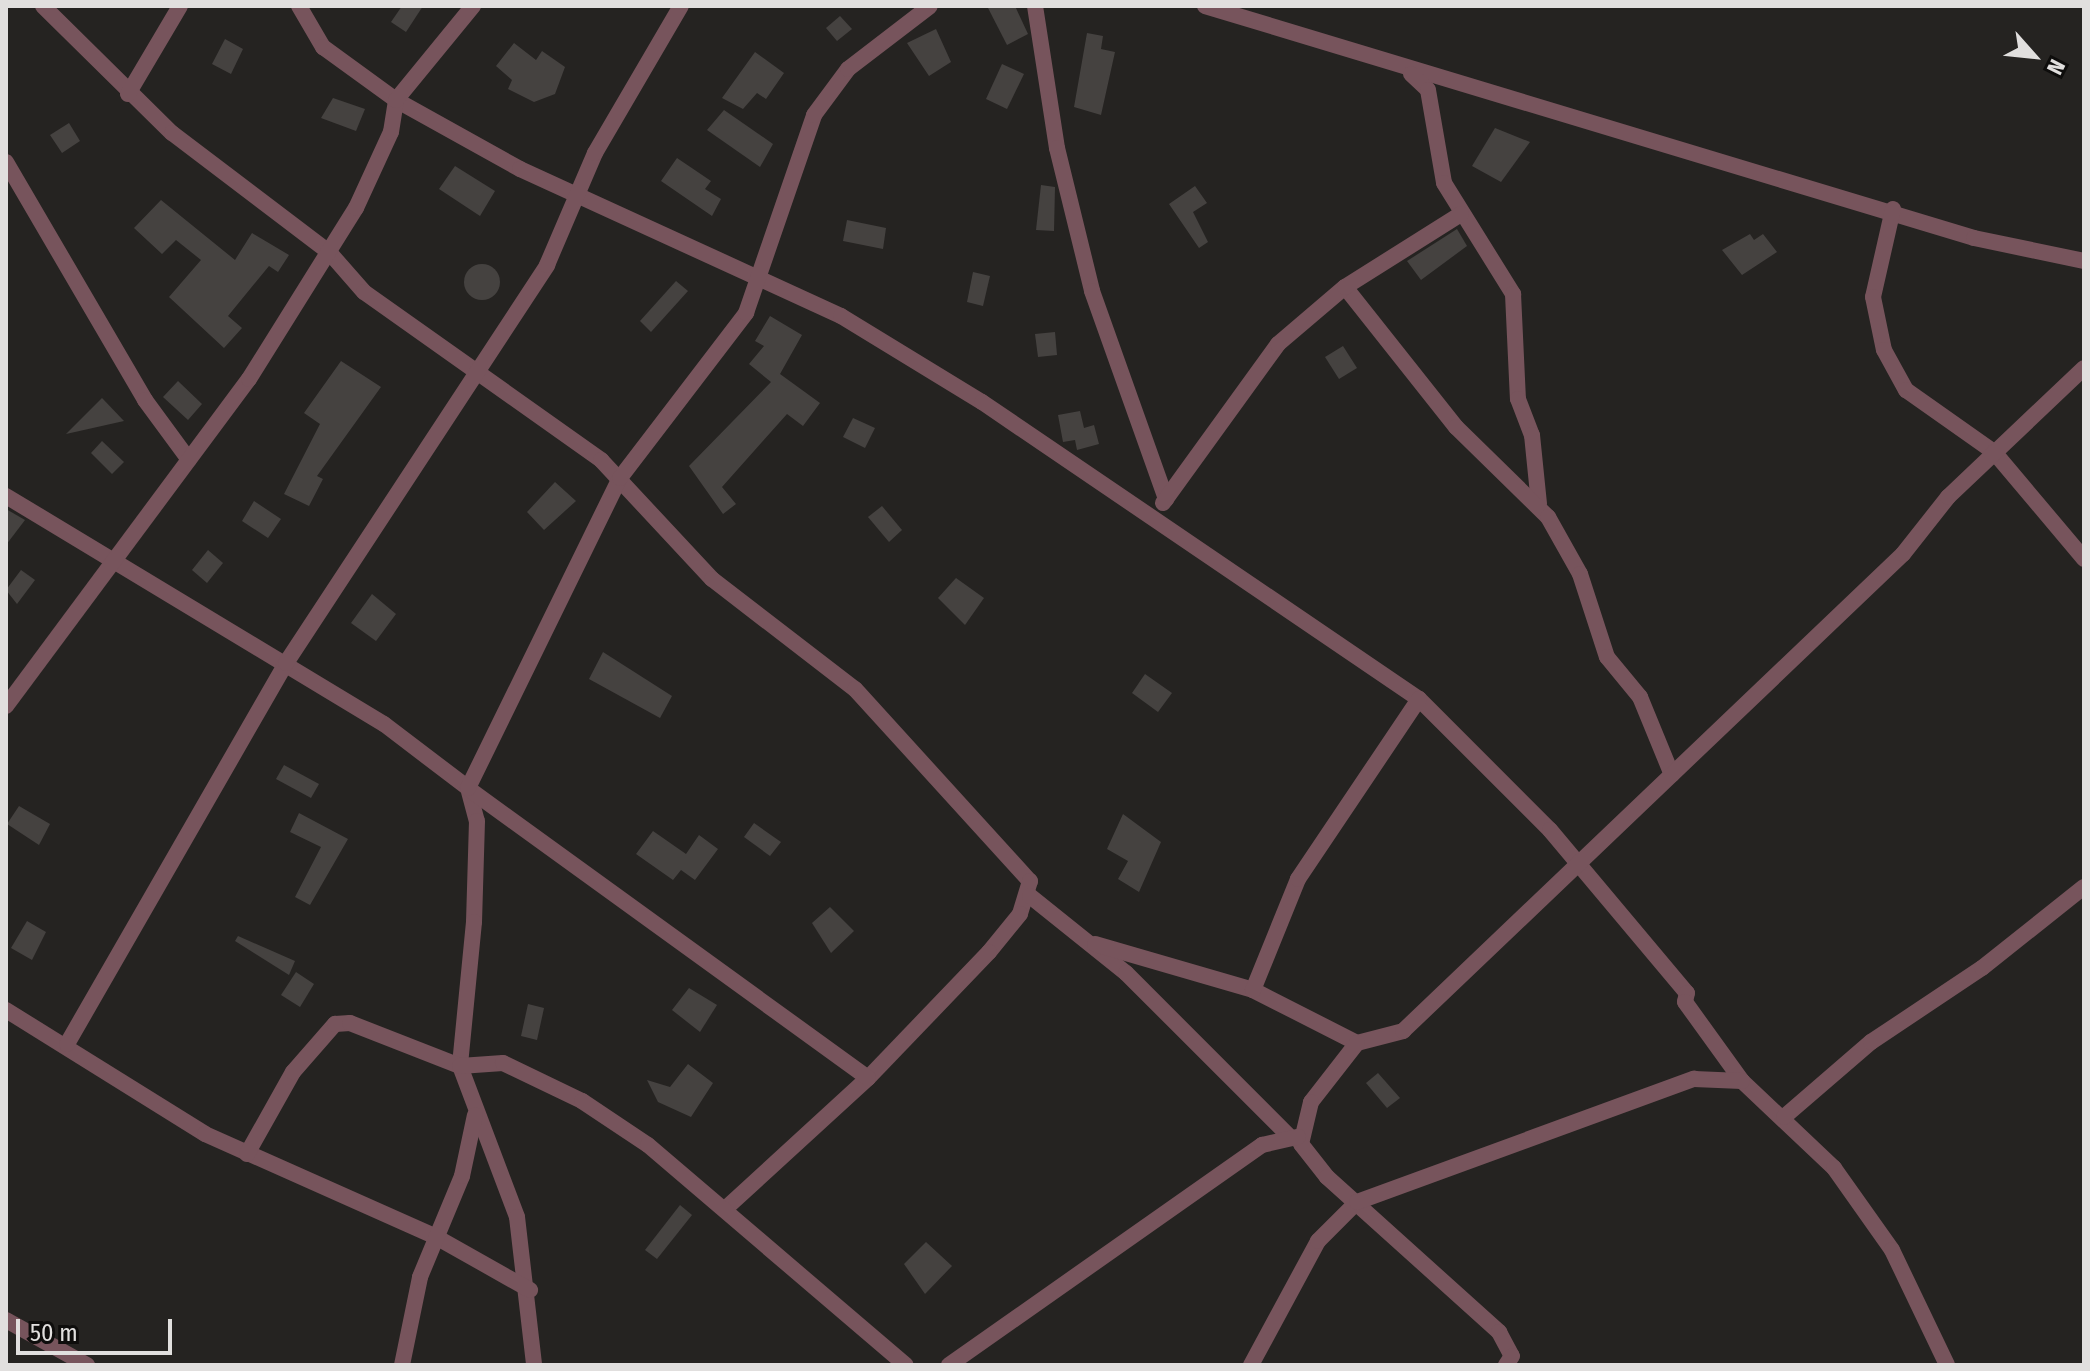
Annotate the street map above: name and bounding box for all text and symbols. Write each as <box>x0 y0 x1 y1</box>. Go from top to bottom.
north arrow <box>1994 16 2074 96</box>
text: N <box>2041 55 2071 79</box>
scale bar <box>20 1303 176 1353</box>
text: 50 m <box>30 1319 78 1347</box>

